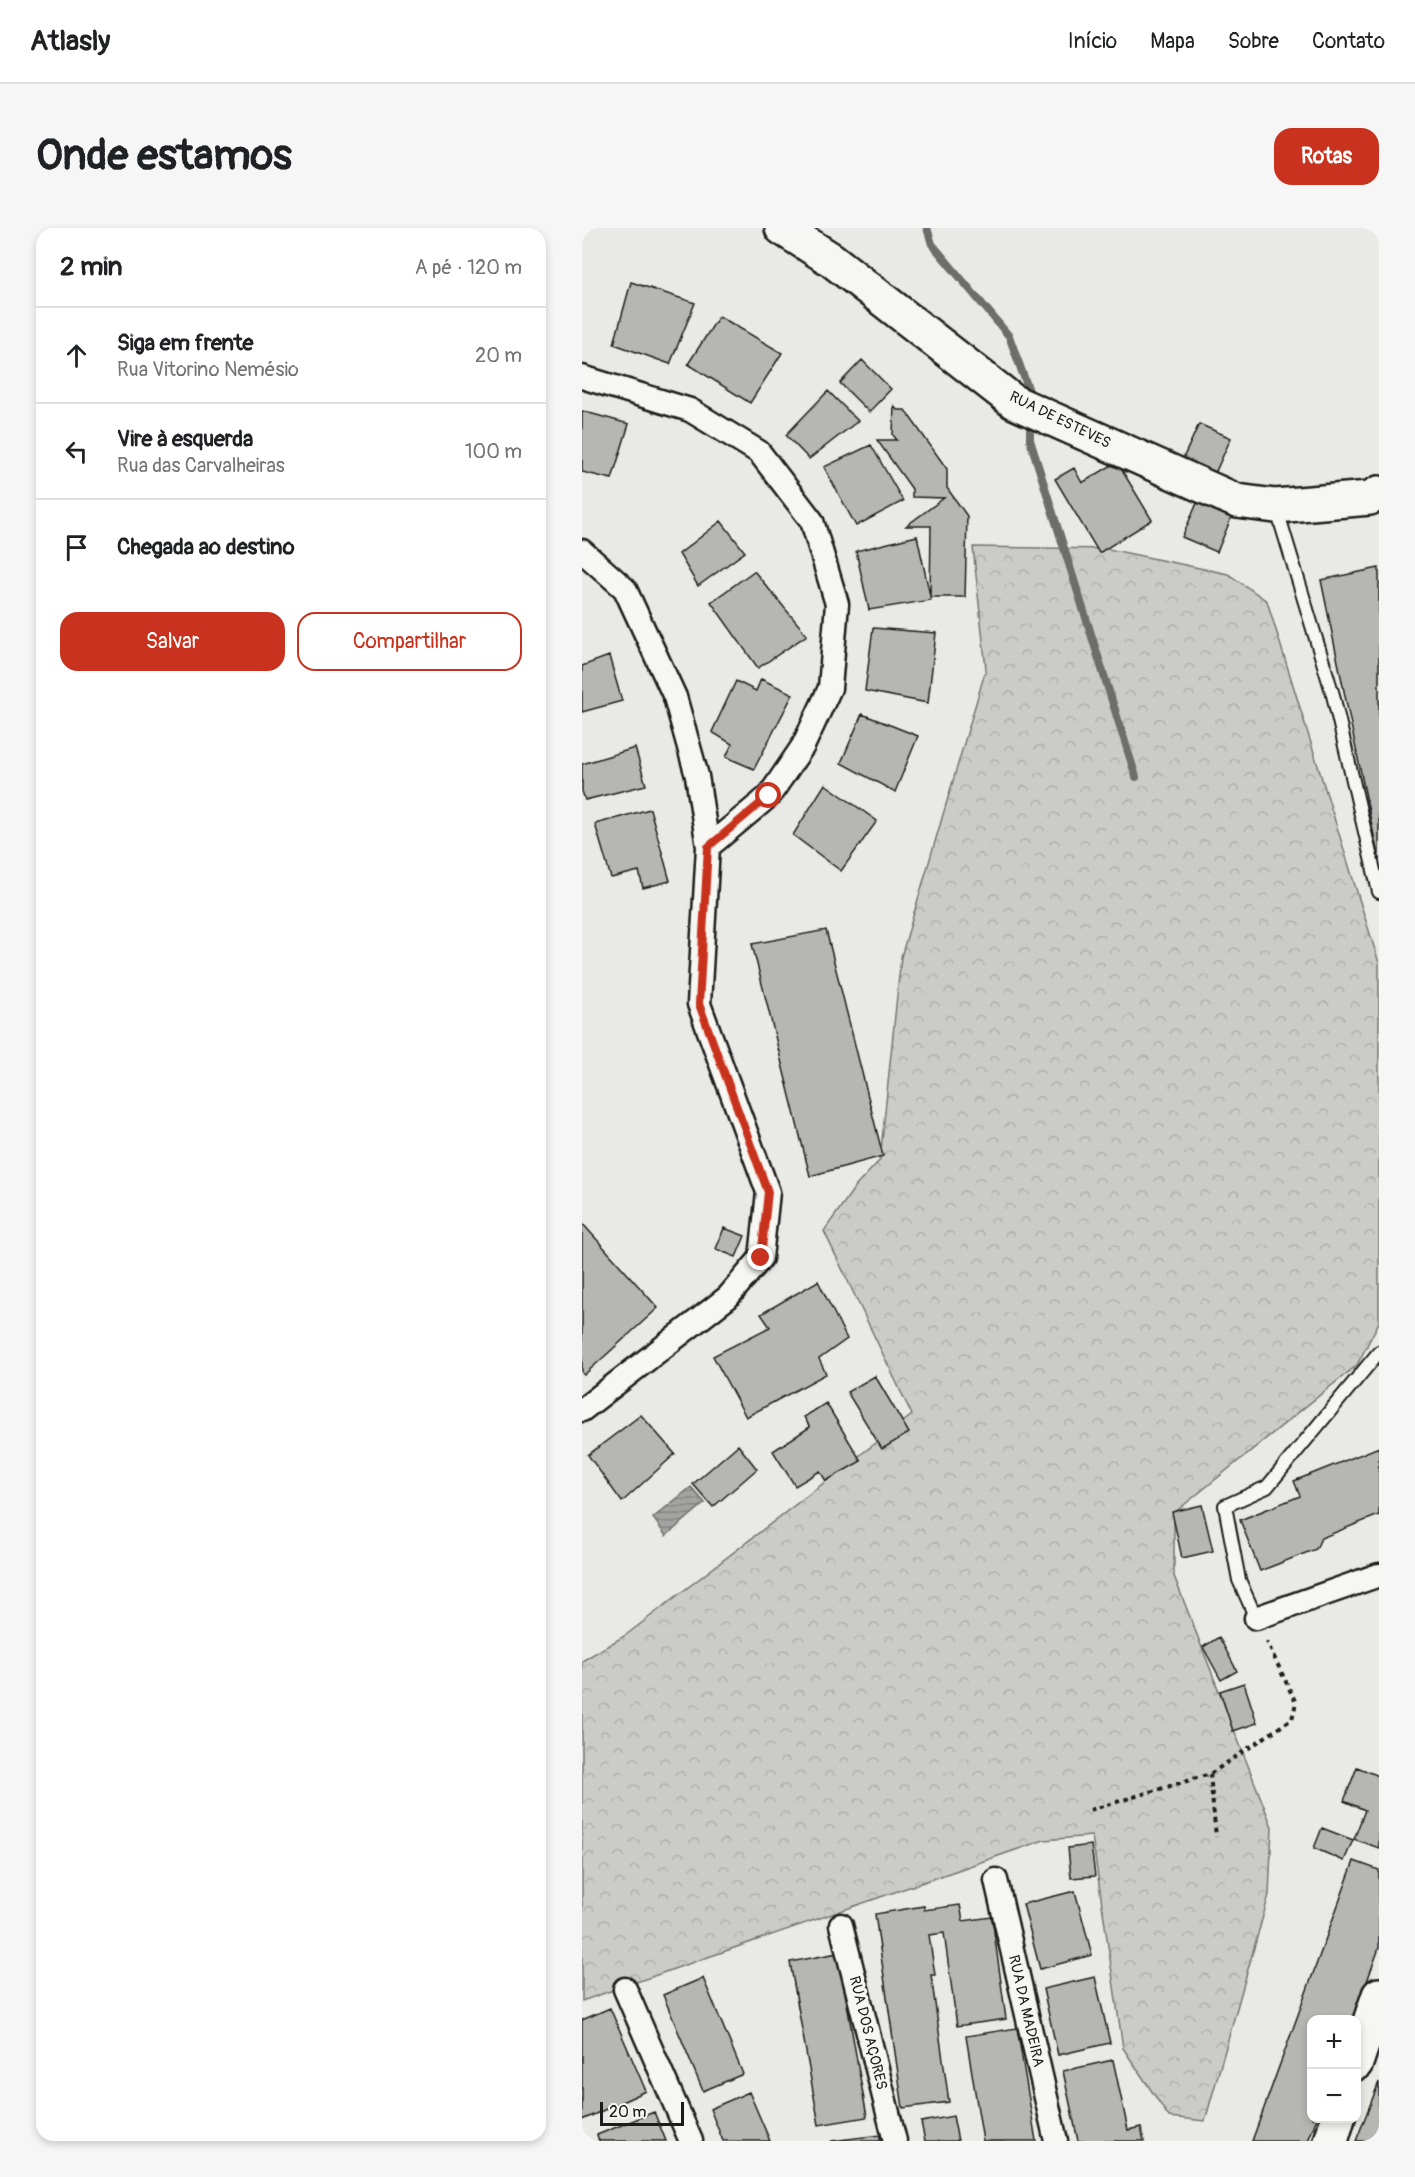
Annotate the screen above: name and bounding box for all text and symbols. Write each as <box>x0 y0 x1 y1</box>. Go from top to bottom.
text: Atlasly <box>30 24 110 59</box>
text: Início <box>1068 28 1117 55</box>
text: Mapa <box>1150 28 1195 55</box>
text: Sobre <box>1228 28 1279 55</box>
text: Contato <box>1312 28 1385 55</box>
button: Rotas <box>1274 128 1379 185</box>
text: Onde estamos <box>36 130 292 182</box>
text: 2 min <box>60 251 122 283</box>
text: A pé · 120 m <box>415 255 522 280</box>
text: Siga em frente <box>117 329 253 357</box>
icon: ahead <box>60 339 93 372</box>
text: 20 m <box>475 343 522 368</box>
text: Rua Vitorino Nemésio <box>117 357 299 382</box>
street label: RUA DE ESTEVES <box>1006 387 1114 453</box>
text: Vire à esquerda <box>117 425 253 453</box>
icon: left <box>60 435 93 468</box>
text: 100 m <box>465 439 522 464</box>
text: Rua das Carvalheiras <box>117 453 285 478</box>
icon: arrive <box>60 531 93 564</box>
text: Chegada ao destino <box>117 533 295 561</box>
button: Salvar <box>60 612 285 671</box>
button: Compartilhar <box>297 612 522 671</box>
route start <box>755 782 781 808</box>
route end <box>747 1244 773 1270</box>
street label: RUA DA MADEIRA <box>1004 1953 1048 2069</box>
street label: RUA DOS AÇORES <box>845 1974 891 2092</box>
map controls <box>1307 2015 1361 2123</box>
button: + <box>1307 2015 1361 2069</box>
button: − <box>1307 2069 1361 2123</box>
scale bar <box>600 2099 684 2126</box>
text: 20 m <box>609 2102 647 2122</box>

